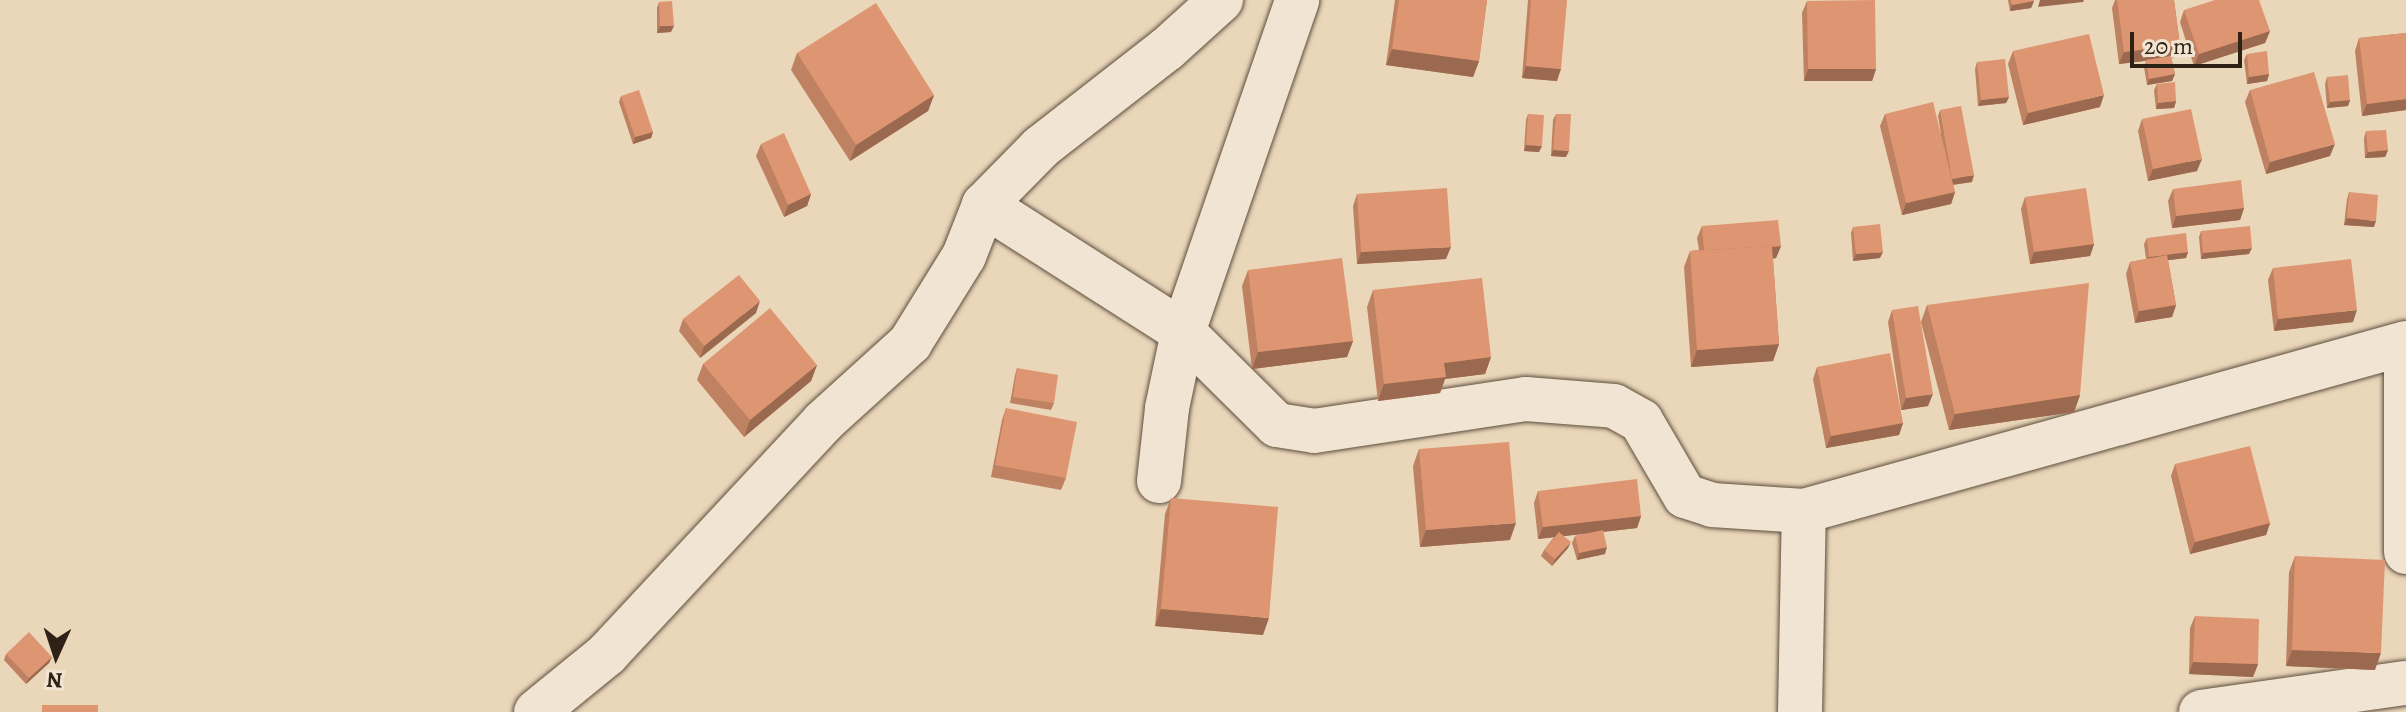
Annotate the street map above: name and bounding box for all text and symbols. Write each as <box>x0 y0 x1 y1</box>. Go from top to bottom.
scale bar <box>2134 16 2246 66</box>
text: 20 m <box>2144 30 2193 62</box>
north arrow <box>16 616 96 696</box>
text: N <box>46 665 64 695</box>

